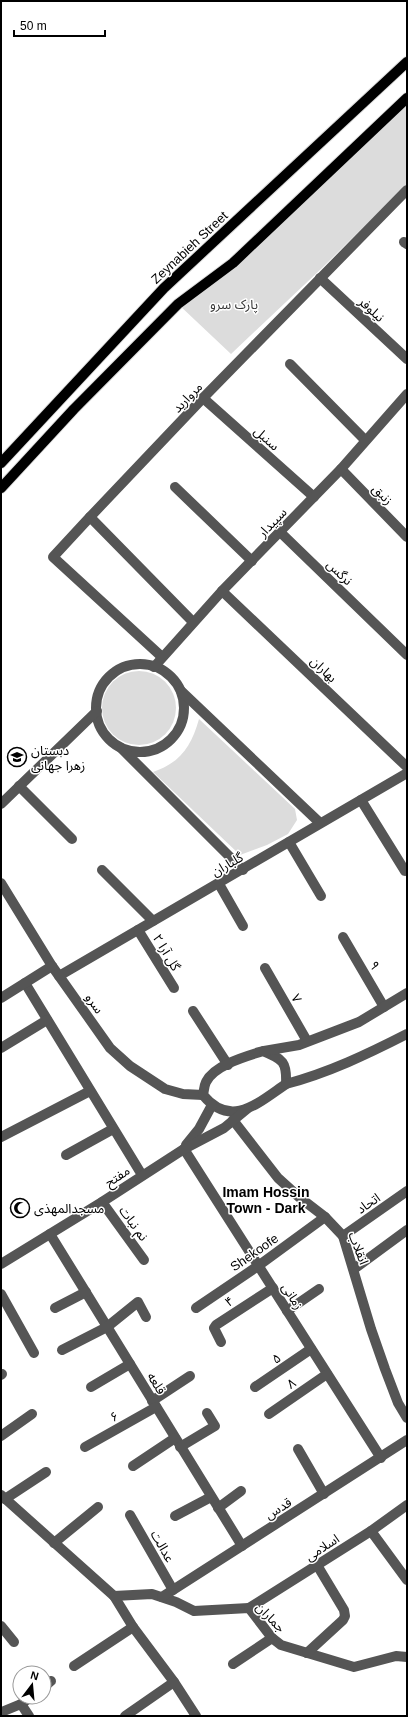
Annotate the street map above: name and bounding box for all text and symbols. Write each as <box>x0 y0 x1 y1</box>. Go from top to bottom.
scale bar <box>14 12 105 38</box>
text: 50 m <box>20 19 47 33</box>
street label: Zeynabieh Street <box>148 208 231 287</box>
street label: نیلوفر <box>355 293 388 325</box>
park label: پارک سرو <box>210 297 258 314</box>
street label: مروارید <box>169 379 205 416</box>
street label: سنبل <box>250 423 282 454</box>
street label: زنبق <box>369 481 396 508</box>
street label: سپیدار <box>254 505 291 542</box>
street label: نرگس <box>323 557 356 589</box>
street label: بهاران <box>307 653 340 686</box>
place label: دبستان زهرا جهانی <box>31 743 85 774</box>
school or university icon: دبستان زهرا جهانی <box>6 746 28 768</box>
street label: گلباران <box>209 849 247 880</box>
street label: گل آرا ۲ <box>149 931 184 974</box>
street label: ۹ <box>366 958 383 972</box>
street label: سرو <box>82 990 107 1016</box>
street label: ۷ <box>288 991 305 1006</box>
street label: مفتح <box>102 1163 134 1193</box>
district label: Imam Hossin Town - Dark <box>222 1184 310 1216</box>
street label: اتحاد <box>354 1190 383 1217</box>
mosque icon: مسجدالمهذی <box>9 1197 31 1219</box>
place label: مسجدالمهذی <box>34 1201 105 1217</box>
street label: نم نبات <box>114 1203 151 1245</box>
street label: انقلاب <box>345 1230 372 1267</box>
street label: Shekoofe <box>227 1231 281 1274</box>
street label: زمانی <box>278 1280 306 1313</box>
street label: ۴ <box>222 1293 236 1310</box>
street label: ۵ <box>269 1350 284 1367</box>
street label: قلعه <box>144 1370 169 1397</box>
street label: ۸ <box>284 1375 299 1392</box>
street label: ۶ <box>107 1408 121 1425</box>
street label: قدس <box>262 1494 295 1523</box>
street label: عدالت <box>148 1528 178 1565</box>
street label: اسلامی <box>302 1531 343 1565</box>
street label: جماران <box>252 1599 289 1636</box>
north arrow <box>12 1665 52 1705</box>
text: N <box>29 1669 40 1682</box>

